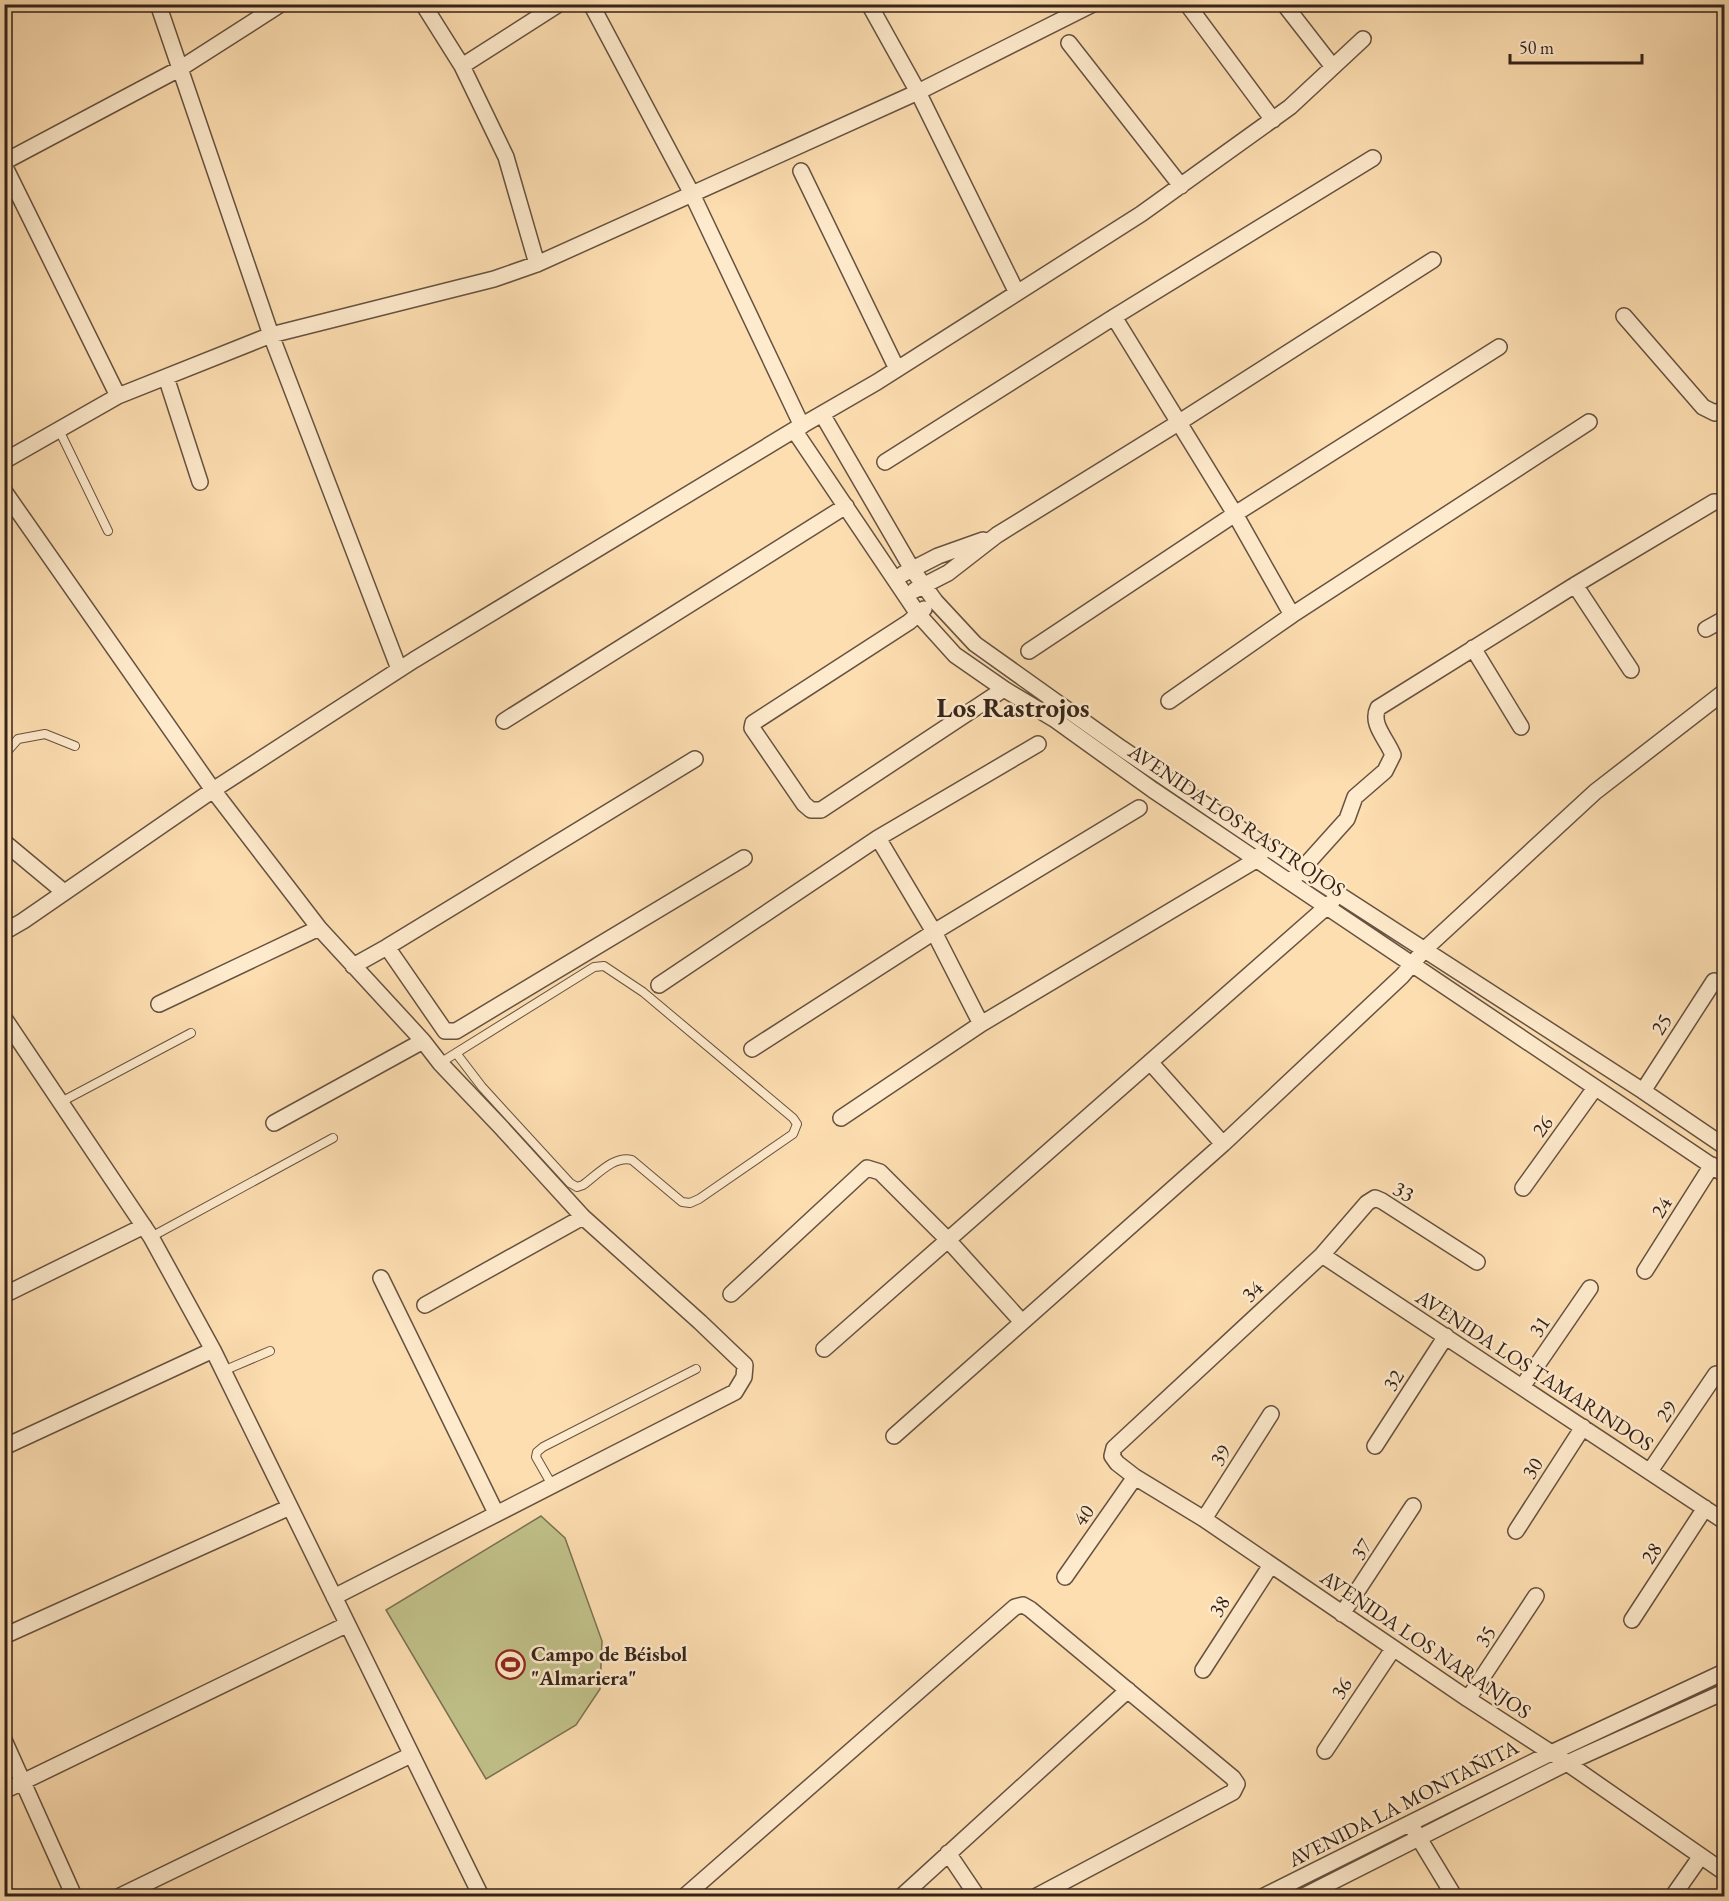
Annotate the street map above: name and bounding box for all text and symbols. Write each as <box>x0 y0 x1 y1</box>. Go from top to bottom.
scale bar <box>1510 27 1642 65</box>
text: 50 m <box>1519 36 1554 59</box>
district label: Los Rastrojos <box>936 690 1090 725</box>
street label: AVENIDA LOS RASTROJOS <box>1123 737 1351 903</box>
street label: 25 <box>1644 1008 1678 1040</box>
street label: 26 <box>1525 1110 1559 1142</box>
street label: 33 <box>1389 1174 1419 1208</box>
street label: 24 <box>1644 1191 1678 1223</box>
street label: 34 <box>1235 1274 1269 1308</box>
street label: AVENIDA LOS TAMARINDOS <box>1410 1282 1659 1457</box>
street label: 31 <box>1522 1310 1556 1342</box>
street label: 32 <box>1376 1364 1410 1396</box>
street label: 29 <box>1649 1395 1683 1427</box>
street label: 39 <box>1203 1439 1237 1471</box>
street label: 30 <box>1515 1452 1549 1484</box>
street label: 40 <box>1066 1499 1100 1531</box>
street label: 37 <box>1344 1532 1378 1565</box>
street label: 28 <box>1634 1537 1668 1569</box>
street label: AVENIDA LOS NARANJOS <box>1315 1563 1537 1725</box>
street label: 38 <box>1202 1590 1236 1622</box>
street label: 35 <box>1468 1620 1502 1652</box>
place label: Campo de Béisbol "Almariera" <box>531 1640 687 1691</box>
sports icon: Campo de Béisbol "Almariera" <box>494 1649 526 1681</box>
street label: 36 <box>1324 1672 1358 1704</box>
street label: AVENIDA LA MONTAÑITA <box>1282 1733 1523 1873</box>

